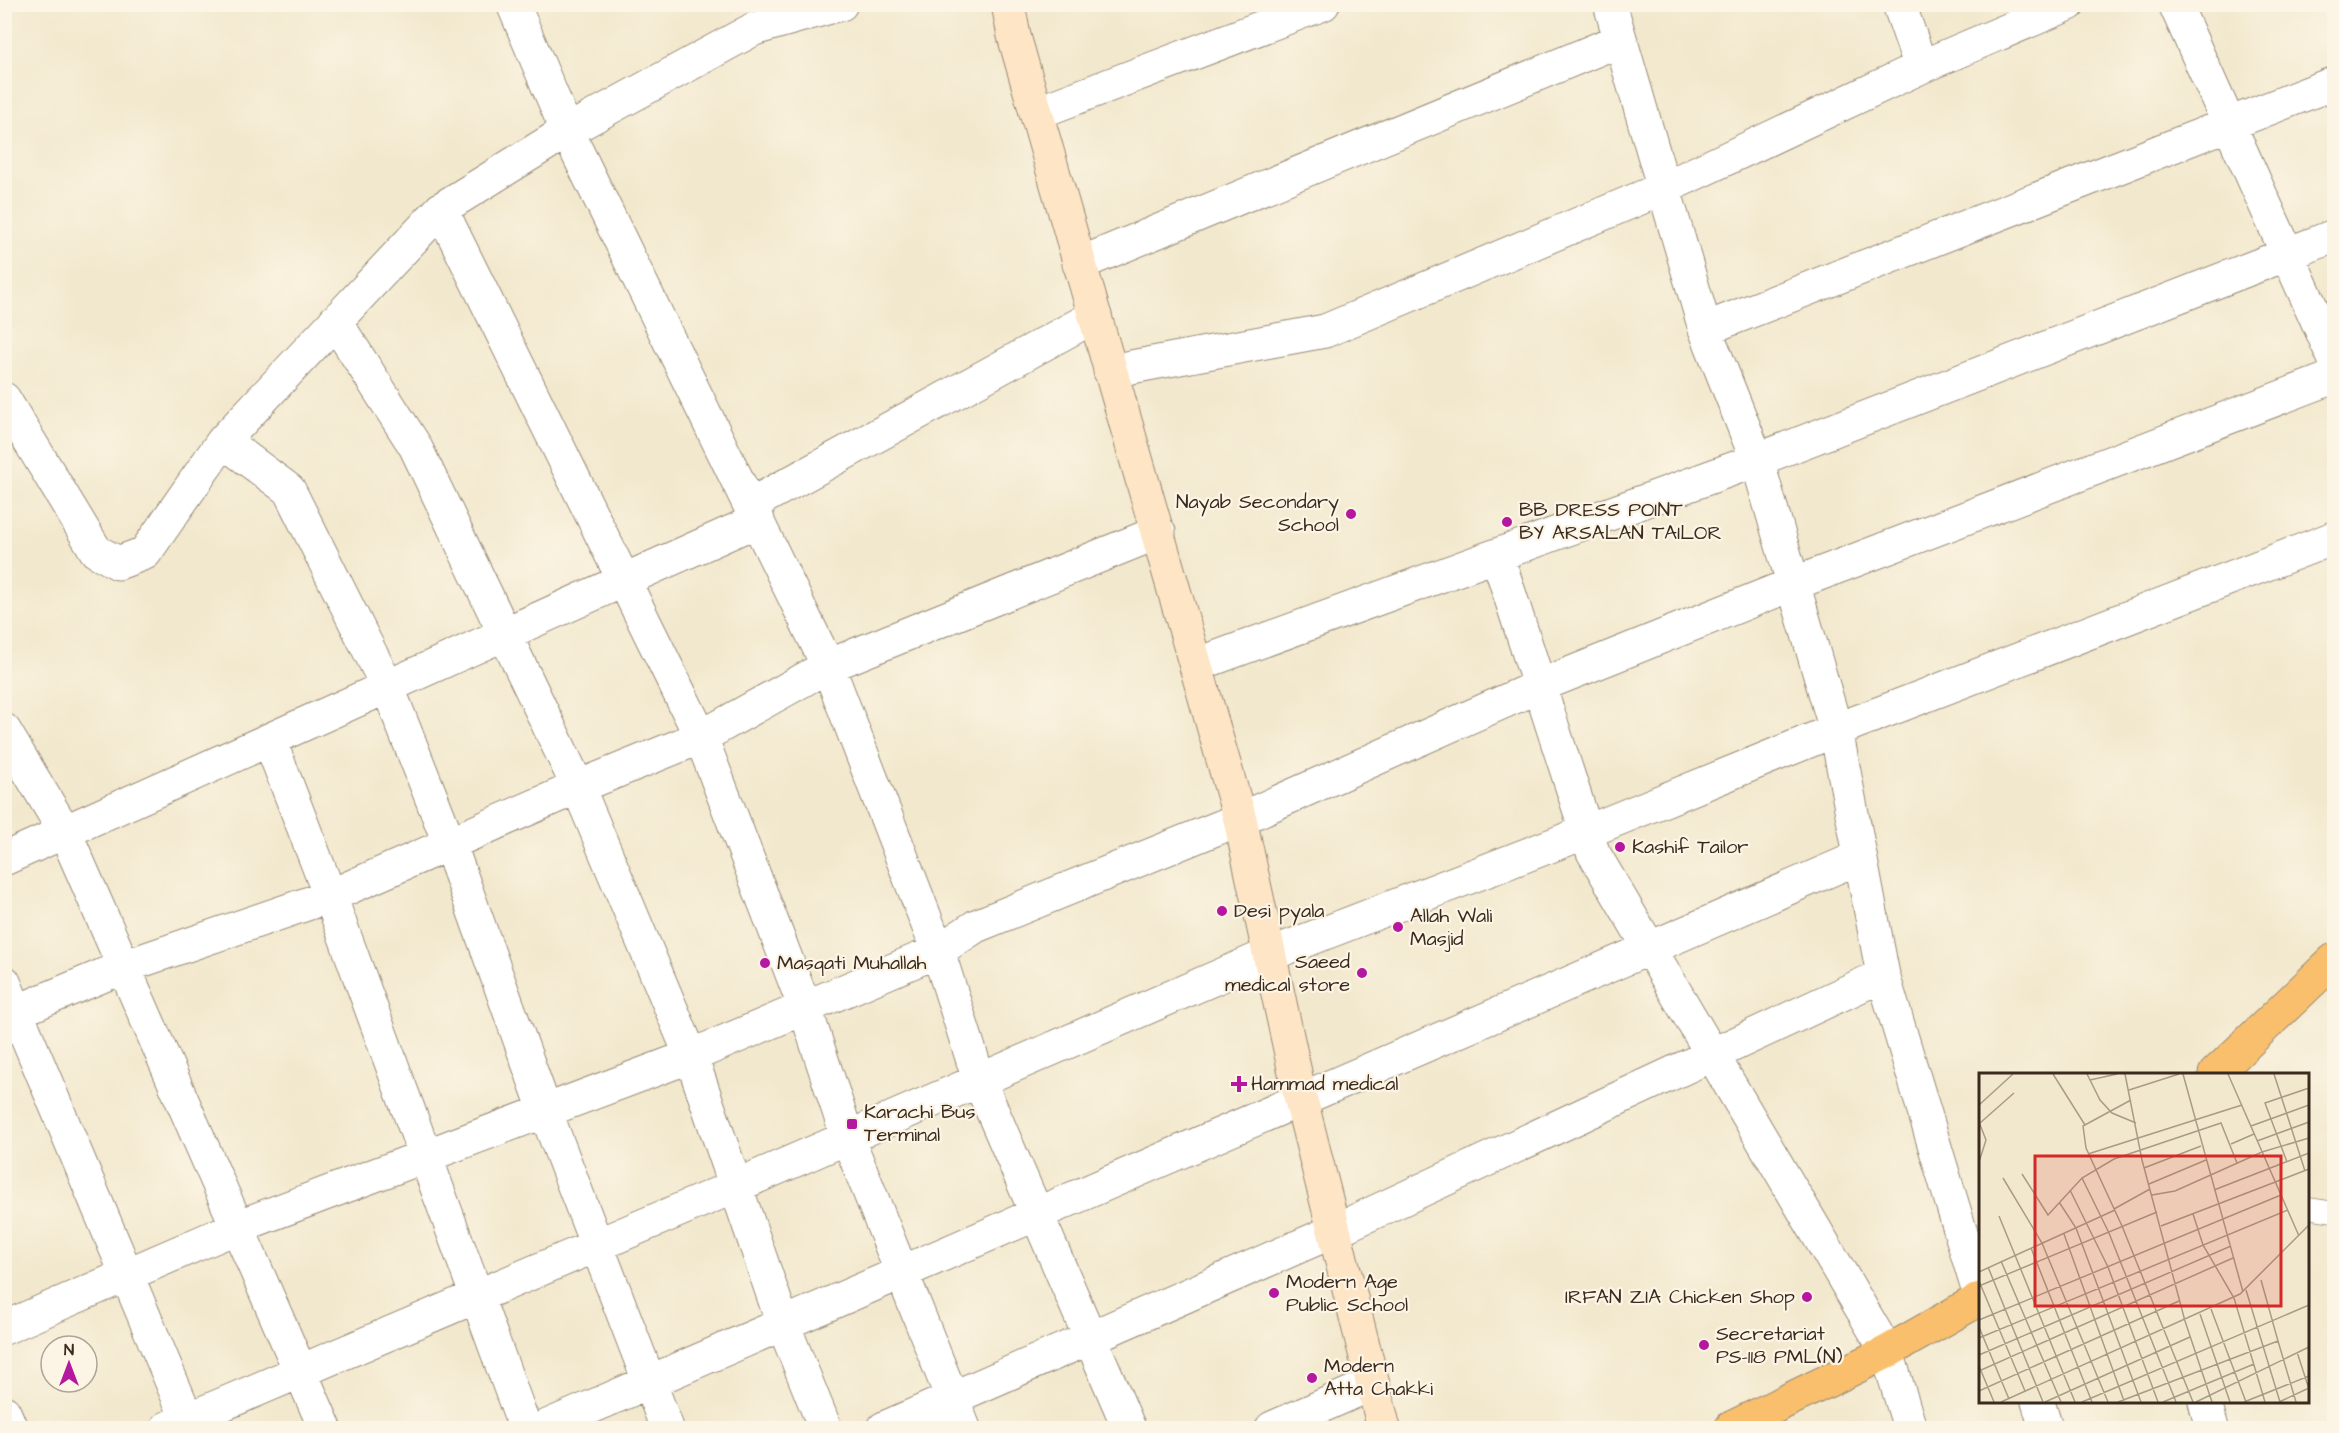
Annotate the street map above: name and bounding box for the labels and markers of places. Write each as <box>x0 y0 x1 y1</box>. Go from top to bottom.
place label: Nayab Secondary School <box>1176 488 1339 539</box>
place label: BB DRESS POINT BY ARSALAN TAILOR <box>1519 496 1722 547</box>
marker: Nayab Secondary School <box>1344 507 1358 521</box>
marker: BB DRESS POINT BY ARSALAN TAILOR <box>1500 515 1514 529</box>
place label: Kashif Tailor <box>1632 833 1748 861</box>
marker: Kashif Tailor <box>1613 840 1627 854</box>
place label: Desi pyala <box>1234 897 1324 926</box>
place label: Allah Wali Masjid <box>1410 902 1492 953</box>
marker: Desi pyala <box>1215 904 1229 918</box>
marker: Allah Wali Masjid <box>1391 920 1405 934</box>
place label: Saeed medical store <box>1225 948 1350 999</box>
place label: Masqati Muhallah <box>777 949 927 977</box>
marker: Masqati Muhallah <box>758 956 772 970</box>
marker: Saeed medical store <box>1355 966 1369 980</box>
place label: Hammad medical <box>1251 1070 1399 1098</box>
marker: Hammad medical <box>1232 1077 1246 1091</box>
place label: Karachi Bus Terminal <box>864 1098 976 1149</box>
marker: Karachi Bus Terminal <box>845 1117 859 1131</box>
place label: Modern Age Public School <box>1286 1268 1408 1319</box>
place label: IRFAN ZIA Chicken Shop <box>1565 1283 1795 1311</box>
marker: Modern Age Public School <box>1267 1286 1281 1300</box>
marker: IRFAN ZIA Chicken Shop <box>1800 1290 1814 1304</box>
place label: Secretariat PS-118 PML(N) <box>1716 1320 1843 1371</box>
marker: Secretariat PS-118 PML(N) <box>1697 1338 1711 1352</box>
place label: Modern Atta Chakki <box>1324 1352 1433 1403</box>
marker: Modern Atta Chakki <box>1305 1371 1319 1385</box>

